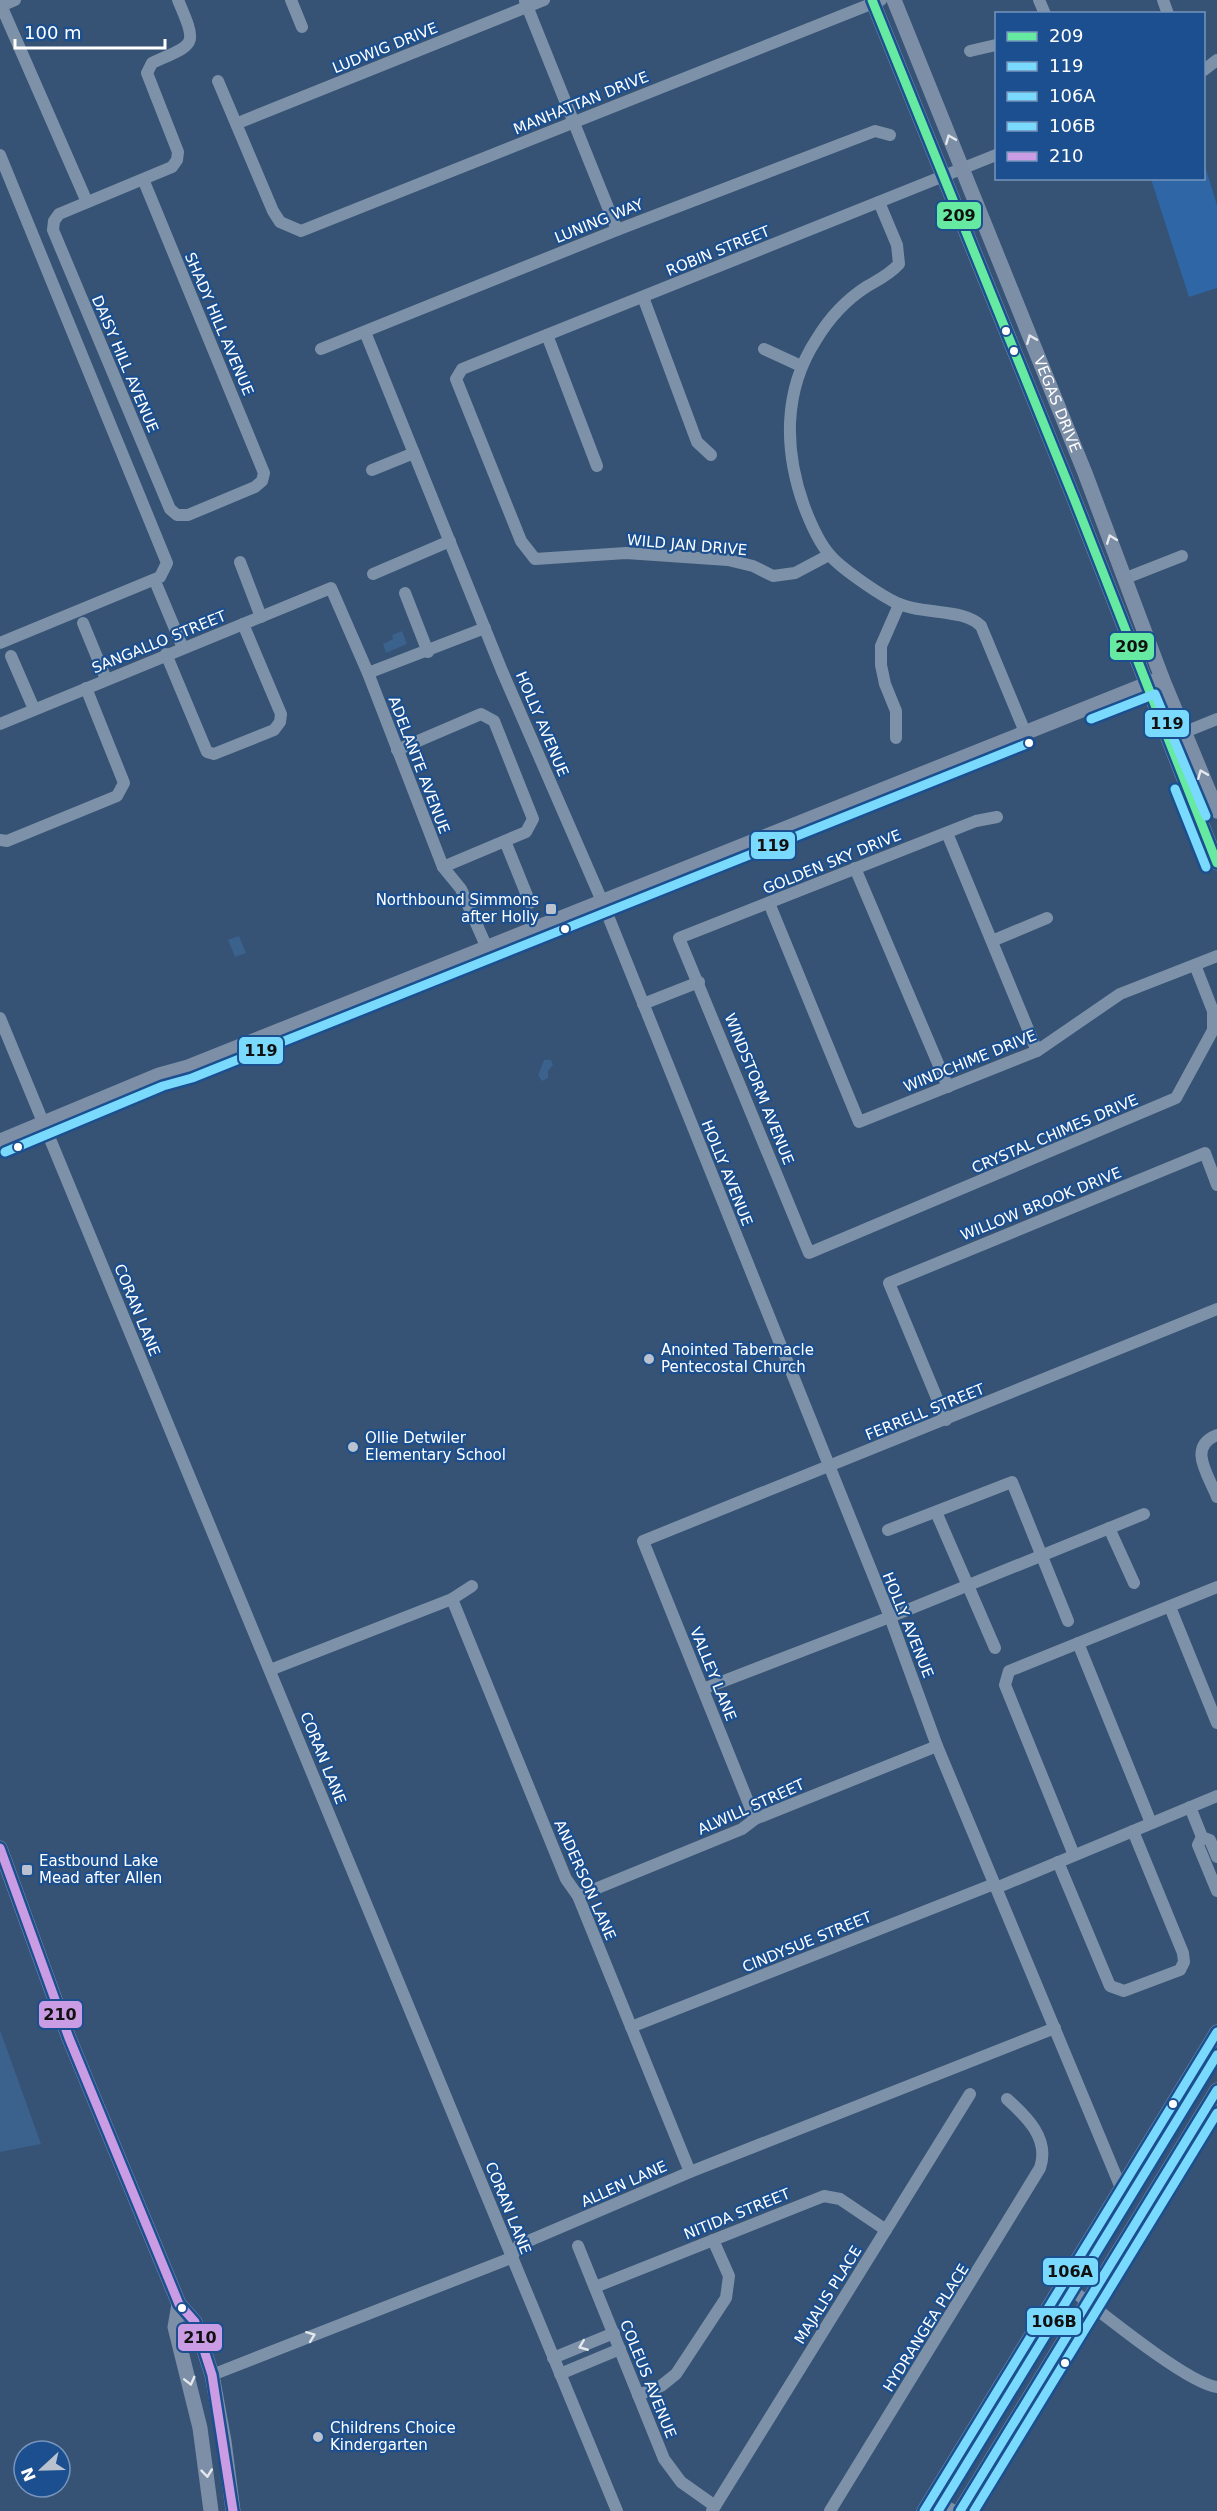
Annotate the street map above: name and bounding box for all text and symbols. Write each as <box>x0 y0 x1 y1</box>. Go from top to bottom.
scale bar <box>15 12 165 50</box>
legend <box>995 12 1205 180</box>
street label: LUDWIG DRIVE <box>330 19 440 77</box>
text: 100 m <box>24 22 82 43</box>
text: 209 <box>1049 25 1083 46</box>
text: 119 <box>1049 55 1083 76</box>
street label: MANHATTAN DRIVE <box>511 68 651 138</box>
text: 106A <box>1049 85 1096 106</box>
text: 106B <box>1049 115 1096 136</box>
one-way arrow <box>944 134 957 144</box>
text: 210 <box>1049 145 1083 166</box>
street label: LUNING WAY <box>552 195 647 247</box>
line badge: 209 <box>936 201 982 230</box>
text: 209 <box>942 206 976 225</box>
street label: ROBIN STREET <box>664 222 773 280</box>
street label: SHADY HILL AVENUE <box>181 250 257 398</box>
street label: DAISY HILL AVENUE <box>88 293 162 435</box>
unlabelled marker <box>1000 325 1012 337</box>
one-way arrow <box>1026 334 1038 345</box>
unlabelled marker <box>1008 345 1020 357</box>
street label: VEGAS DRIVE <box>1030 354 1085 455</box>
street label: WILD JAN DRIVE <box>626 531 748 559</box>
one-way arrow <box>1106 534 1119 545</box>
street label: SANGALLO STREET <box>89 607 230 677</box>
line badge: 209 <box>1109 632 1155 661</box>
text: 209 <box>1115 637 1149 656</box>
street label: HOLLY AVENUE <box>512 669 572 779</box>
street label: ADELANTE AVENUE <box>385 694 453 836</box>
line badge: 119 <box>1144 709 1190 738</box>
text: 119 <box>1150 714 1184 733</box>
unlabelled marker <box>1023 737 1035 749</box>
one-way arrow <box>1197 769 1209 780</box>
street label: GOLDEN SKY DRIVE <box>760 826 904 898</box>
line badge: 119 <box>750 831 796 860</box>
text: 119 <box>756 836 790 855</box>
place label: Northbound Simmons after Holly <box>376 891 539 926</box>
marker: Northbound Simmons after Holly <box>544 902 558 916</box>
unlabelled marker <box>559 923 571 935</box>
street label: WINDSTORM AVENUE <box>720 1011 798 1167</box>
street label: WINDCHIME DRIVE <box>901 1026 1039 1096</box>
line badge: 119 <box>238 1036 284 1065</box>
text: 119 <box>244 1041 278 1060</box>
street label: CRYSTAL CHIMES DRIVE <box>969 1091 1141 1177</box>
street label: HOLLY AVENUE <box>698 1117 756 1229</box>
unlabelled marker <box>12 1141 24 1153</box>
street label: WILLOW BROOK DRIVE <box>958 1163 1124 1245</box>
street label: CORAN LANE <box>110 1261 164 1359</box>
place label: Anointed Tabernacle Pentecostal Church <box>661 1341 814 1376</box>
marker: Anointed Tabernacle Pentecostal Church <box>642 1352 656 1366</box>
street label: FERRELL STREET <box>863 1380 988 1444</box>
place label: Ollie Detwiler Elementary School <box>365 1429 506 1464</box>
marker: Ollie Detwiler Elementary School <box>346 1440 360 1454</box>
street label: HOLLY AVENUE <box>879 1569 937 1681</box>
street label: VALLEY LANE <box>686 1625 740 1723</box>
street label: CORAN LANE <box>296 1709 350 1807</box>
street label: ALWILL STREET <box>695 1775 808 1839</box>
street label: ANDERSON LANE <box>550 1817 620 1943</box>
place label: Eastbound Lake Mead after Allen <box>39 1852 162 1887</box>
marker: Eastbound Lake Mead after Allen <box>20 1863 34 1877</box>
street label: CINDYSUE STREET <box>740 1907 875 1976</box>
line badge: 210 <box>38 2000 83 2029</box>
text: 210 <box>43 2005 77 2024</box>
unlabelled marker <box>1167 2098 1179 2110</box>
street label: ALLEN LANE <box>578 2157 670 2211</box>
street label: CORAN LANE <box>481 2159 535 2257</box>
street label: NITIDA STREET <box>681 2184 793 2243</box>
street label: MAJALIS PLACE <box>791 2243 865 2347</box>
line badge: 106A <box>1042 2257 1099 2286</box>
street label: HYDRANGEA PLACE <box>879 2261 973 2395</box>
text: 106A <box>1047 2262 1094 2281</box>
unlabelled marker <box>176 2302 188 2314</box>
line badge: 106B <box>1026 2307 1082 2336</box>
text: 106B <box>1031 2312 1077 2331</box>
street label: COLEUS AVENUE <box>616 2317 680 2441</box>
line badge: 210 <box>177 2323 223 2352</box>
text: 210 <box>183 2328 217 2347</box>
one-way arrow <box>305 2331 316 2343</box>
one-way arrow <box>579 2339 590 2351</box>
unlabelled marker <box>1059 2357 1071 2369</box>
one-way arrow <box>183 2376 196 2386</box>
place label: Childrens Choice Kindergarten <box>330 2419 456 2454</box>
marker: Childrens Choice Kindergarten <box>311 2430 325 2444</box>
north arrow <box>12 2439 72 2499</box>
text: N <box>17 2465 40 2484</box>
one-way arrow <box>200 2469 213 2478</box>

